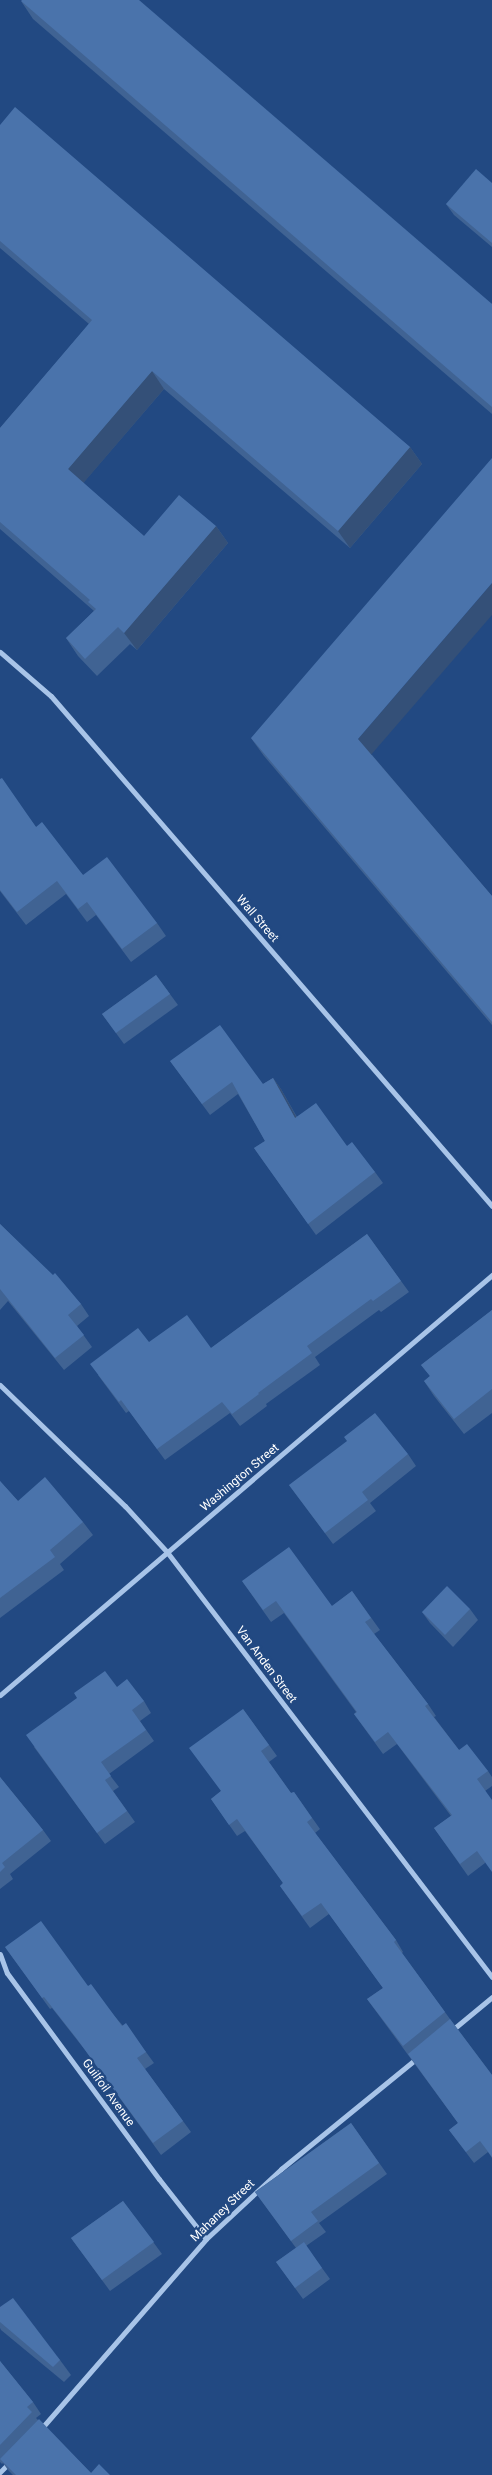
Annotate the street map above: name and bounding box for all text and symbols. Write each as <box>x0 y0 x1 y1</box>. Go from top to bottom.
street label: Wall Street <box>233 893 281 945</box>
street label: Washington Street <box>198 1441 282 1515</box>
street label: Van Anden Street <box>232 1624 300 1706</box>
street label: Guilfoil Avenue <box>79 2057 137 2129</box>
street label: Mahaney Street <box>188 2177 258 2245</box>

